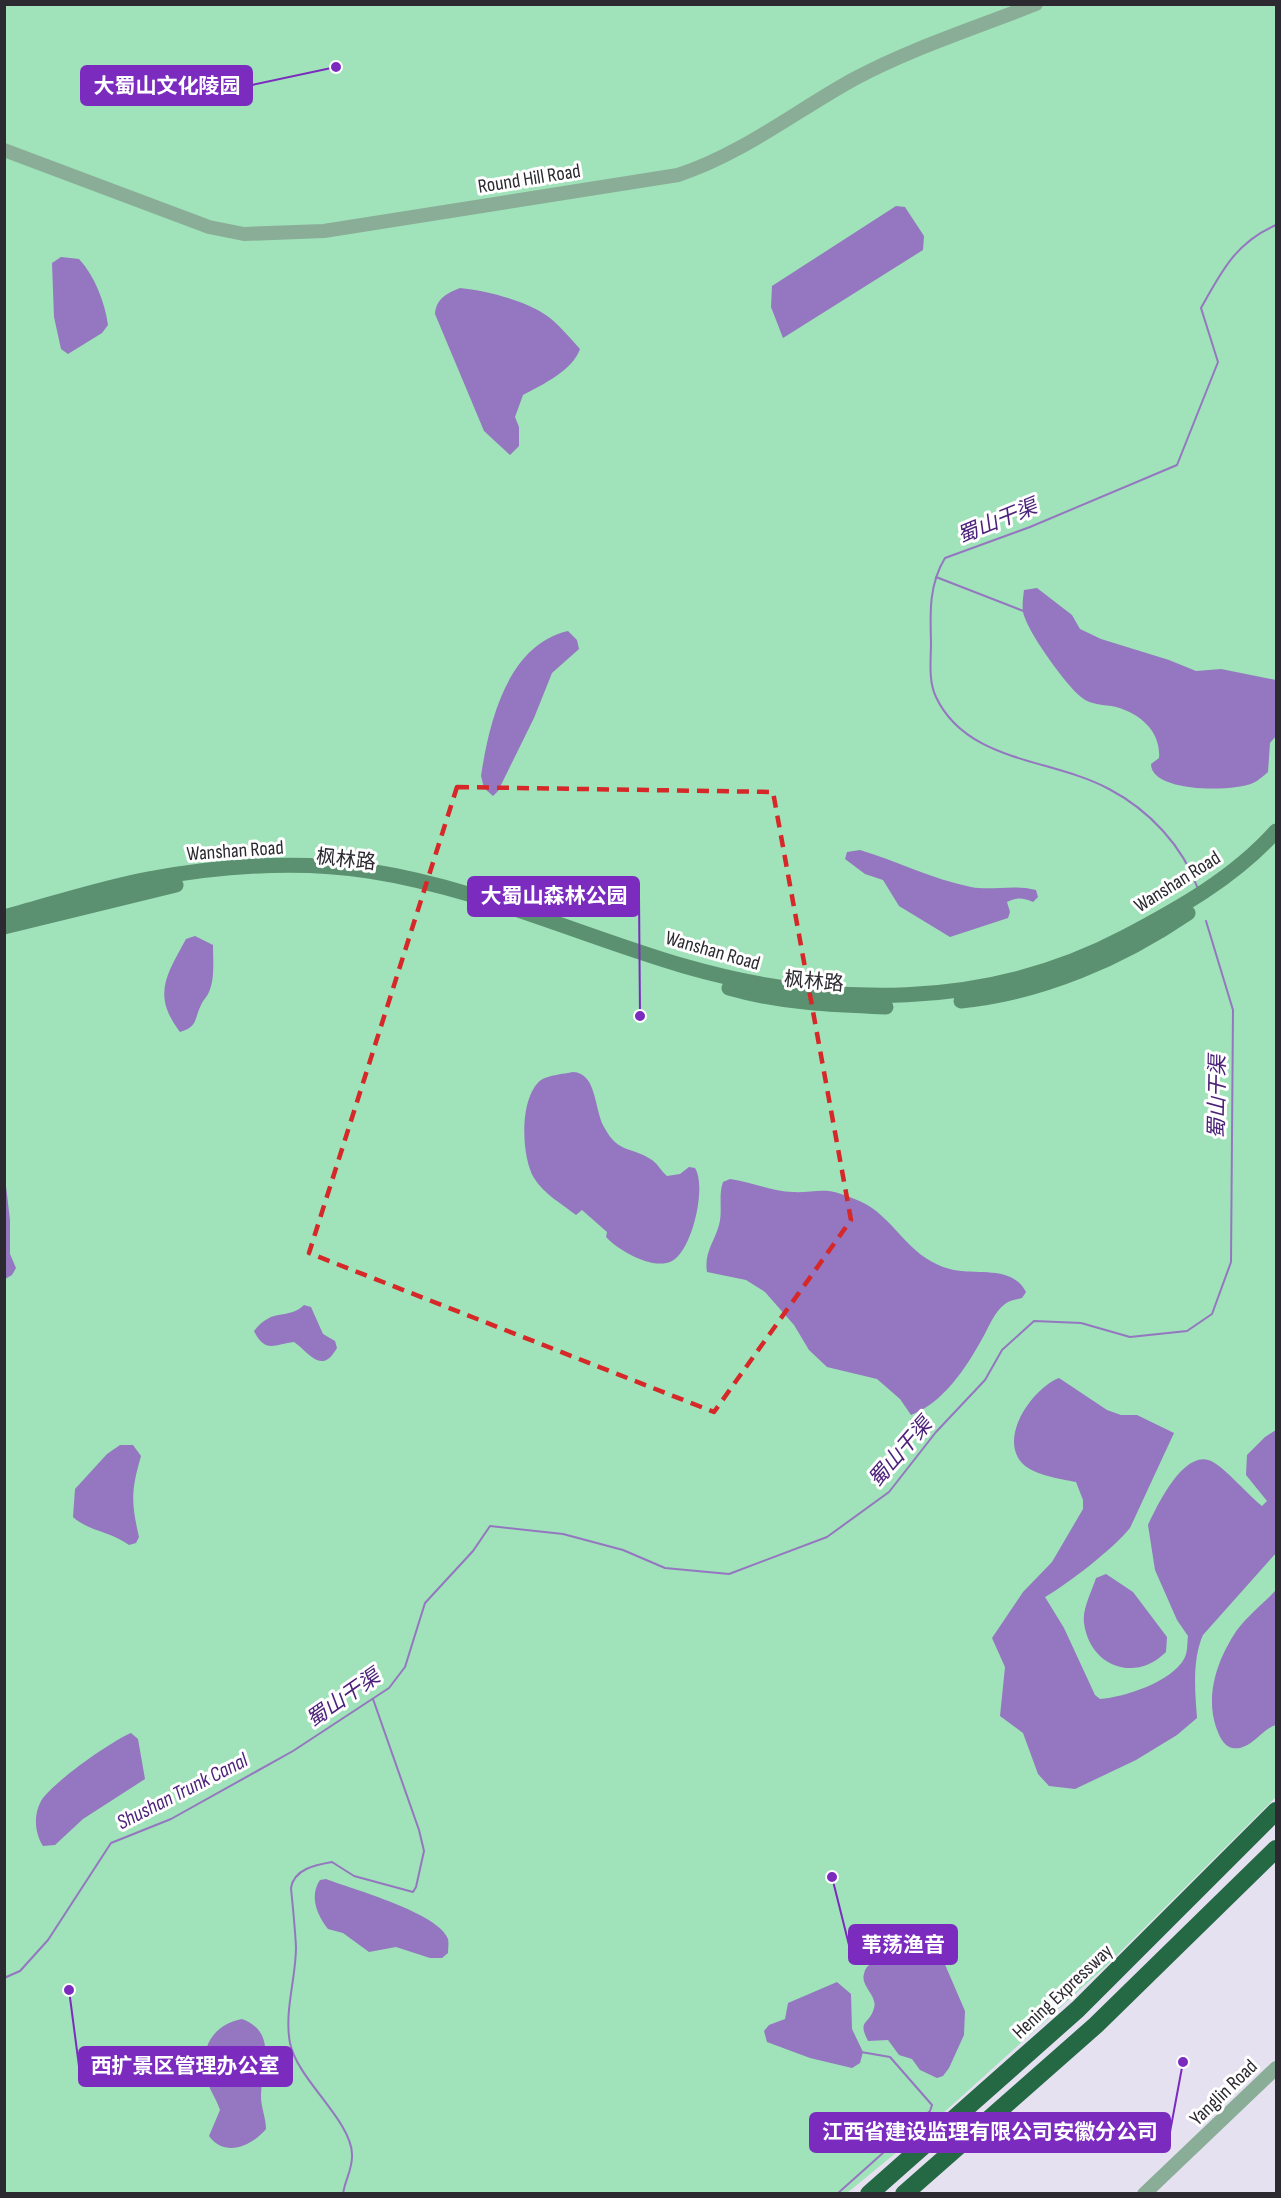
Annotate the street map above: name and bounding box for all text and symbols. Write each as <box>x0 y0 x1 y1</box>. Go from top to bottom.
callout: 大蜀山文化陵园 <box>81 66 252 105</box>
text: 大蜀山文化陵园 <box>94 74 241 99</box>
street label: Round Hill Road <box>476 159 582 199</box>
water label: 蜀山干渠 <box>954 493 1044 549</box>
street label: Wanshan Road <box>186 836 284 866</box>
street label: 枫林路 <box>315 845 377 875</box>
street label: Wanshan Road <box>1130 846 1225 918</box>
callout: 大蜀山森林公园 <box>468 877 639 916</box>
text: 大蜀山森林公园 <box>481 884 628 909</box>
street label: Wanshan Road <box>663 926 763 976</box>
street label: 枫林路 <box>783 967 845 997</box>
water label: 蜀山干渠 <box>1204 1052 1231 1139</box>
water label: 蜀山干渠 <box>863 1410 939 1492</box>
water label: 蜀山干渠 <box>302 1662 387 1733</box>
water label: Shushan Trunk Canal <box>113 1747 253 1835</box>
callout: 苇荡渔音 <box>849 1925 957 1964</box>
text: 苇荡渔音 <box>861 1933 945 1958</box>
street label: Hening Expressway <box>1008 1939 1118 2044</box>
callout: 西扩景区管理办公室 <box>79 2047 292 2086</box>
text: 西扩景区管理办公室 <box>91 2054 280 2079</box>
street label: Yanglin Road <box>1185 2055 1262 2131</box>
callout: 江西省建设监理有限公司安徽分公司 <box>810 2113 1170 2152</box>
text: 江西省建设监理有限公司安徽分公司 <box>822 2120 1158 2145</box>

